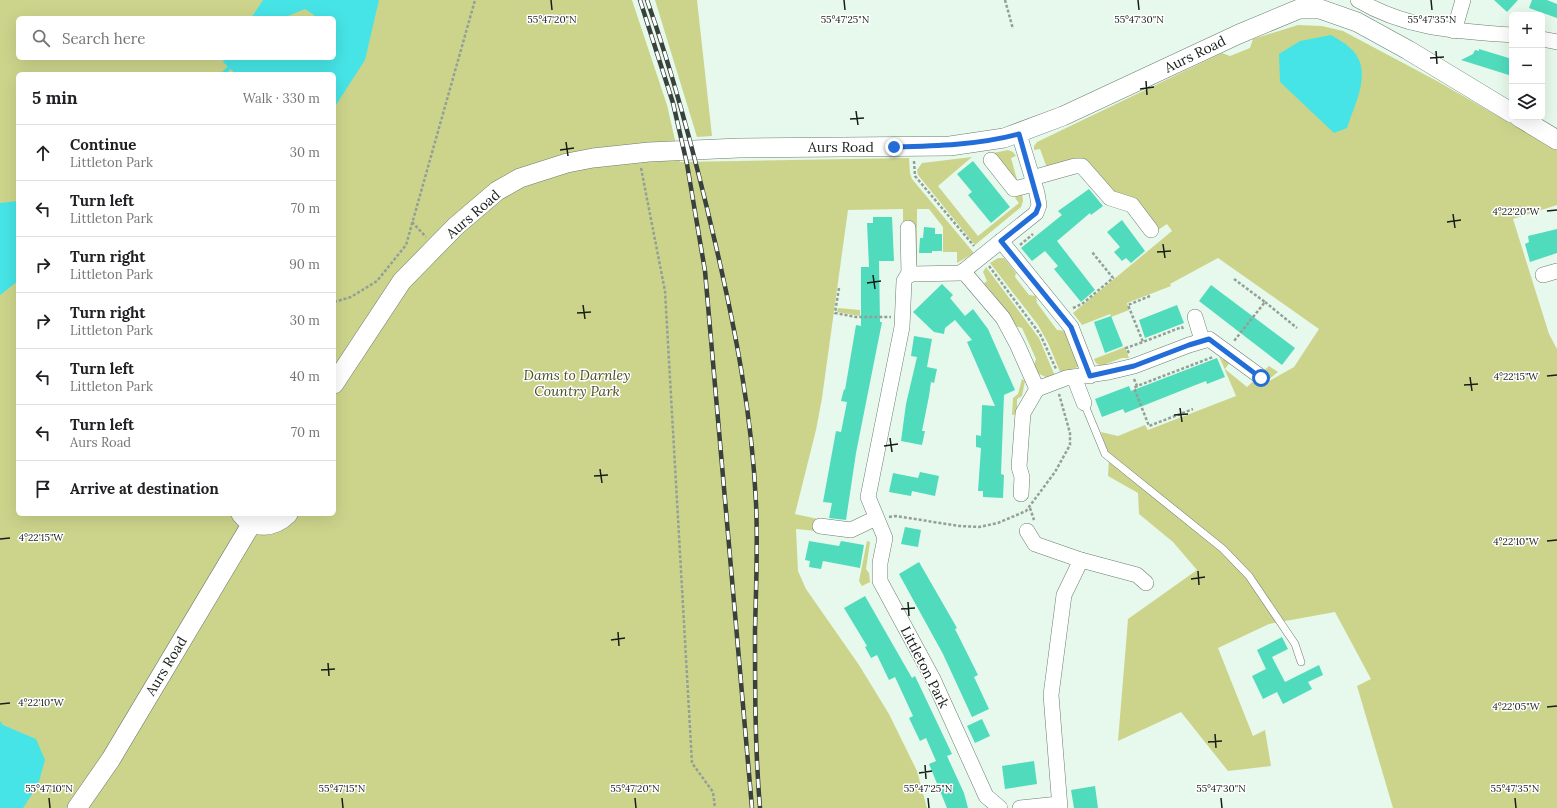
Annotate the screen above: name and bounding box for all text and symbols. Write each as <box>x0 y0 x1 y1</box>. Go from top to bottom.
map controls <box>1509 12 1545 120</box>
button: + <box>1509 12 1545 48</box>
text: 55°47'20"N <box>527 13 577 26</box>
text: 55°47'25"N <box>821 13 870 26</box>
text: 55°47'30"N <box>1114 13 1164 26</box>
text: 55°47'35"N <box>1408 13 1457 26</box>
search box <box>16 16 336 60</box>
icon: search <box>30 27 52 49</box>
text: Search here <box>62 29 145 48</box>
street label: Aurs Road <box>1161 31 1229 77</box>
button: − <box>1509 48 1545 84</box>
button: layers <box>1509 84 1545 120</box>
text: 5 min <box>32 87 78 109</box>
text: Walk · 330 m <box>243 90 320 107</box>
text: Continue <box>70 135 136 154</box>
street label: Aurs Road <box>807 138 874 156</box>
route end <box>885 138 903 156</box>
icon: ahead <box>32 142 54 164</box>
text: 30 m <box>290 144 320 161</box>
text: Littleton Park <box>70 154 153 171</box>
street label: Aurs Road <box>442 186 504 243</box>
text: Turn left <box>70 191 134 210</box>
icon: left <box>32 198 54 220</box>
text: 70 m <box>291 200 320 217</box>
text: 4°22'20"W <box>1492 205 1541 218</box>
text: Littleton Park <box>70 210 153 227</box>
text: Turn right <box>70 247 146 266</box>
icon: right <box>32 254 54 276</box>
text: 90 m <box>289 256 320 273</box>
text: Littleton Park <box>70 266 153 283</box>
text: Turn right <box>70 303 146 322</box>
icon: right <box>32 310 54 332</box>
text: 30 m <box>290 312 320 329</box>
text: Littleton Park <box>70 322 153 339</box>
text: Turn left <box>70 359 134 378</box>
icon: left <box>32 366 54 388</box>
park label: Dams to Darnley Country Park <box>524 366 630 400</box>
text: 40 m <box>290 368 320 385</box>
route start <box>1252 369 1270 387</box>
text: 4°22'15"W <box>1494 370 1539 383</box>
text: Littleton Park <box>70 378 153 395</box>
text: Turn left <box>70 415 134 434</box>
icon: left <box>32 422 54 444</box>
text: 70 m <box>291 424 320 441</box>
text: Aurs Road <box>70 434 131 451</box>
icon: arrive <box>32 478 54 500</box>
text: Arrive at destination <box>70 479 219 498</box>
text: 4°22'15"W <box>19 531 64 544</box>
text: 4°22'10"W <box>1493 535 1540 548</box>
street label: Littleton Park <box>897 623 954 711</box>
street label: Aurs Road <box>141 633 191 700</box>
text: 4°22'10"W <box>18 696 65 709</box>
text: 4°22'05"W <box>1492 700 1541 713</box>
text: 55°47'10"N <box>25 782 73 795</box>
text: 55°47'15"N <box>319 782 366 795</box>
text: 55°47'20"N <box>610 782 660 795</box>
text: 55°47'25"N <box>904 782 953 795</box>
text: 55°47'30"N <box>1196 782 1246 795</box>
text: 55°47'35"N <box>1491 782 1540 795</box>

